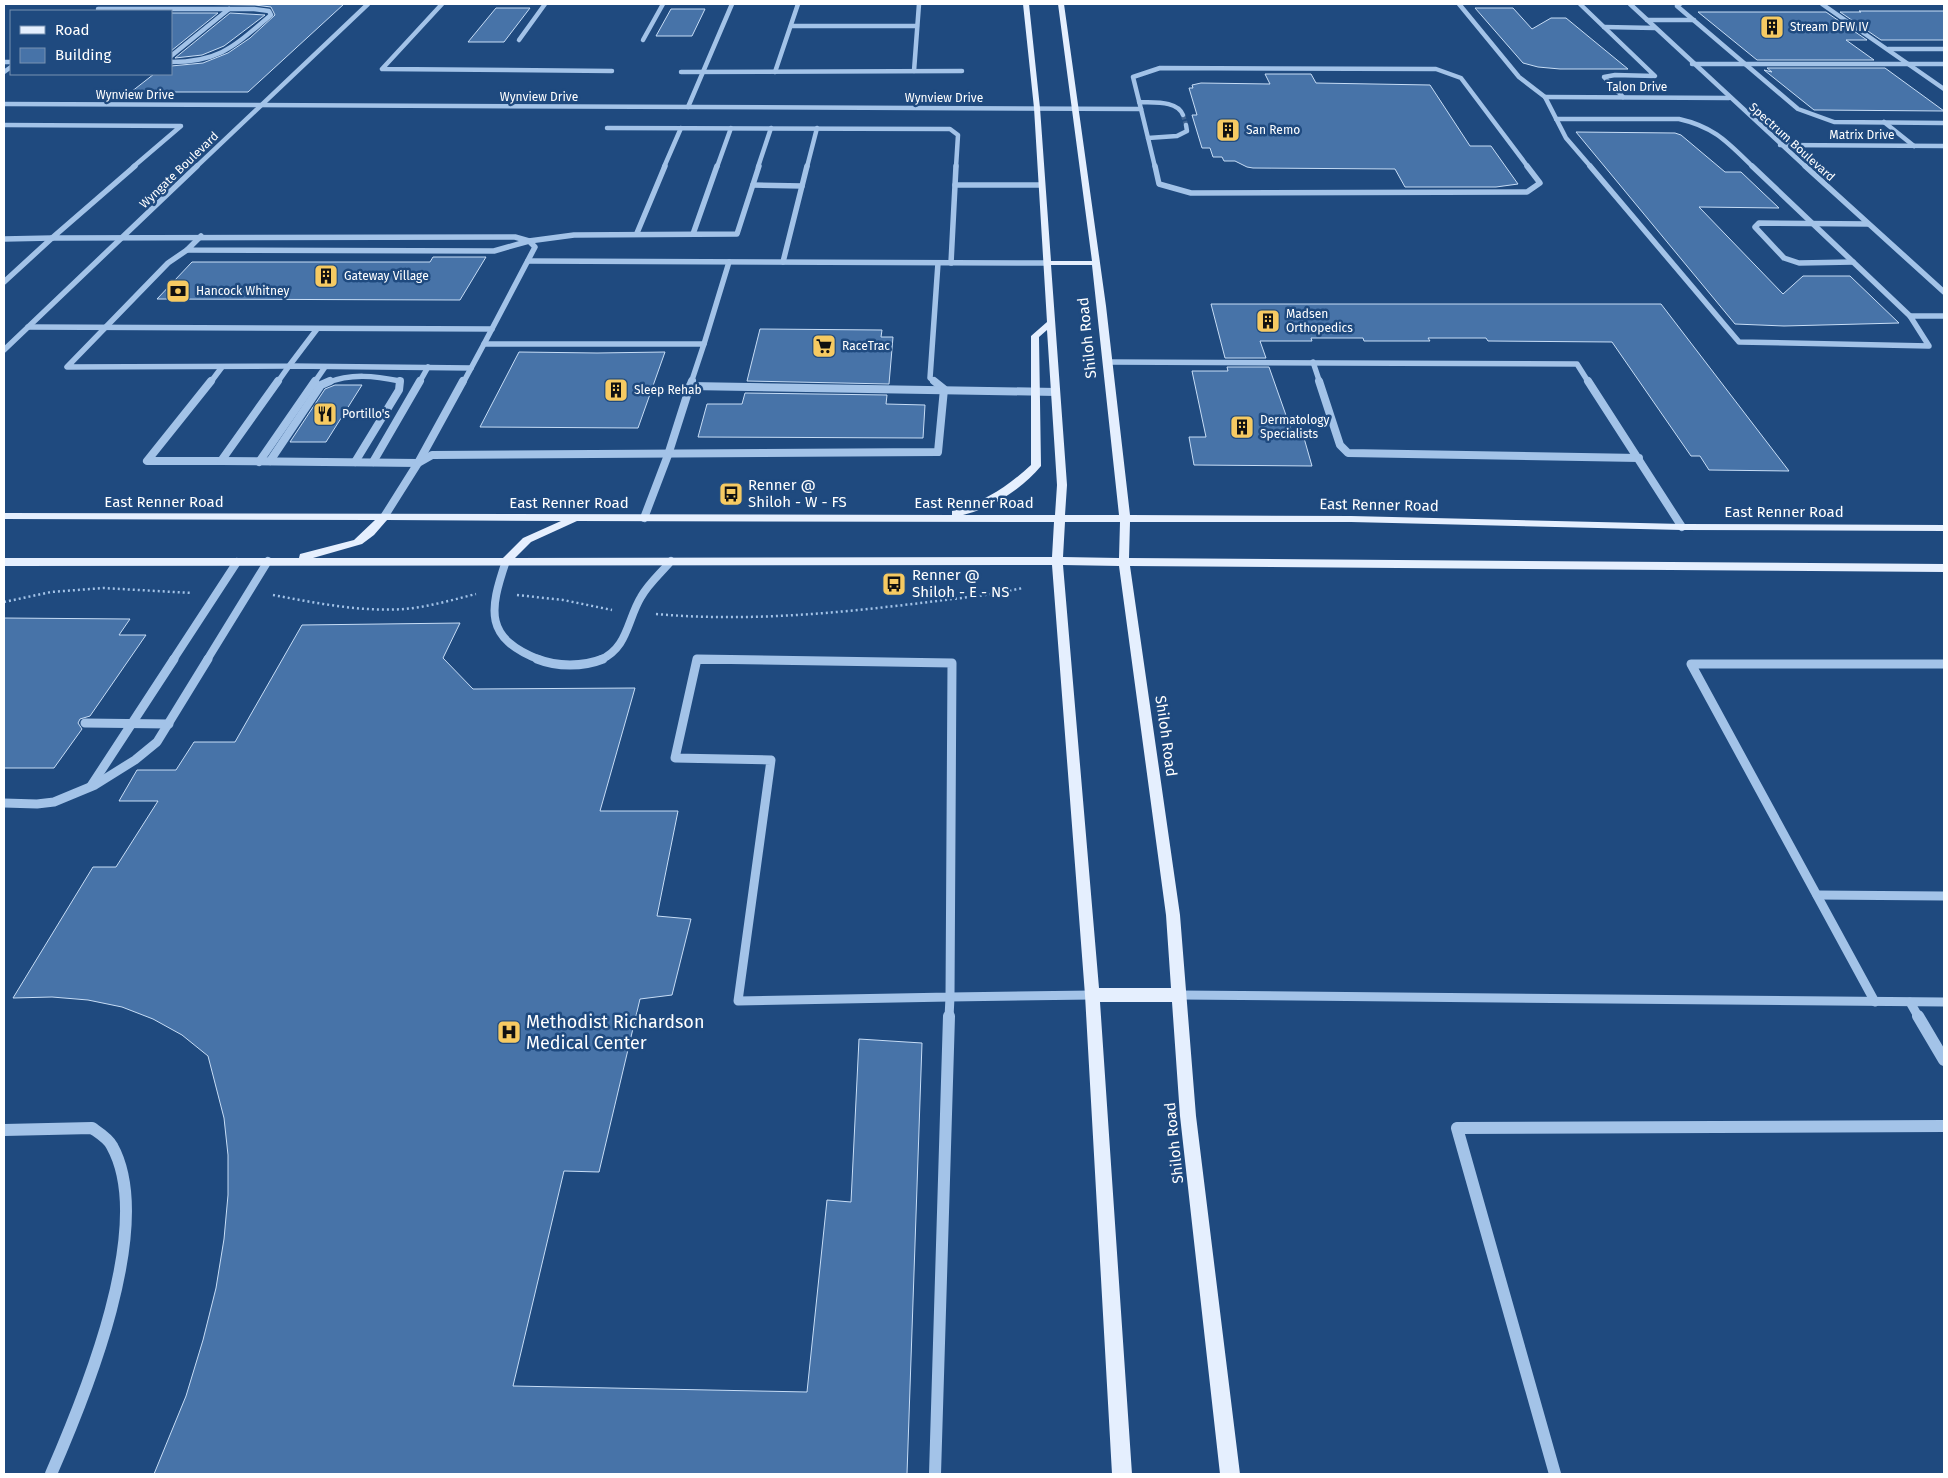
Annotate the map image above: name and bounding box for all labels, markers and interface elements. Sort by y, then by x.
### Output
legend [10,10,172,75]
building icon: Stream DFW IV [1759,14,1785,40]
place label: Stream DFW IV [1790,20,1869,34]
text: Road [55,21,90,39]
text: Building [55,46,111,64]
street label: Talon Drive [1607,80,1667,94]
street label: Wynview Drive [96,88,174,102]
street label: Wynview Drive [500,90,578,104]
street label: Wynview Drive [905,91,983,105]
street label: Spectrum Boulevard [1746,100,1838,184]
building icon: San Remo [1215,117,1241,143]
place label: San Remo [1246,123,1300,137]
street label: Matrix Drive [1829,128,1895,142]
street label: Wyngate Boulevard [137,129,221,211]
building icon: Gateway Village [313,263,339,289]
place label: Gateway Village [344,269,429,283]
bank icon: Hancock Whitney [165,278,191,304]
place label: Hancock Whitney [196,284,289,298]
street label: Shiloh Road [1074,296,1100,380]
place label: Madsen Orthopedics [1286,307,1353,335]
building icon: Madsen Orthopedics [1255,308,1281,334]
supermarket icon: RaceTrac [811,333,837,359]
place label: RaceTrac [842,339,890,353]
building icon: Sleep Rehab [603,377,629,403]
place label: Sleep Rehab [634,383,702,397]
restaurant icon: Portillo's [312,401,338,427]
place label: Portillo's [342,407,390,421]
place label: Dermatology Specialists [1260,413,1330,441]
building icon: Dermatology Specialists [1229,414,1255,440]
place label: Renner @ Shiloh - W - FS [748,476,847,511]
bus stop icon: Renner @ Shiloh - W - FS [718,481,744,507]
street label: East Renner Road [104,493,224,511]
street label: East Renner Road [509,494,629,512]
street label: East Renner Road [914,494,1034,512]
street label: East Renner Road [1319,495,1439,515]
street label: East Renner Road [1724,503,1844,521]
place label: Renner @ Shiloh - E - NS [912,566,1010,601]
bus stop icon: Renner @ Shiloh - E - NS [881,571,907,597]
street label: Shiloh Road [1151,694,1181,778]
place label: Methodist Richardson Medical Center [526,1011,704,1054]
hospital icon: Methodist Richardson Medical Center [496,1019,522,1045]
street label: Shiloh Road [1161,1101,1187,1185]

